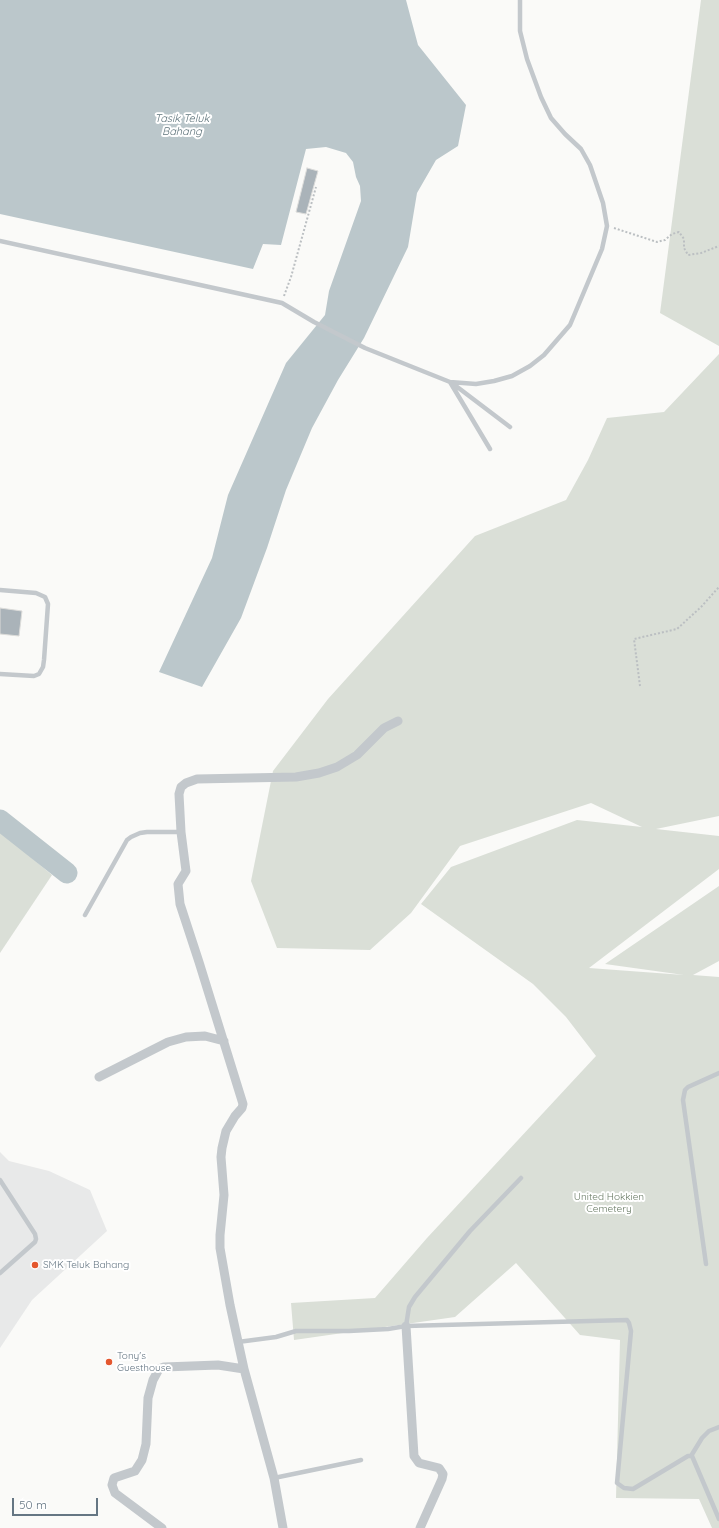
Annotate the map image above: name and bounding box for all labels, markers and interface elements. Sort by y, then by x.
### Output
water label: Tasik Teluk Bahang [155,112,209,138]
park label: United Hokkien Cemetery [574,1191,644,1214]
place label: SMK Teluk Bahang [43,1259,129,1271]
marker: SMK Teluk Bahang [30,1260,40,1270]
place label: Tony's Guesthouse [117,1350,171,1374]
marker: Tony's Guesthouse [104,1357,114,1367]
scale bar [14,1490,100,1516]
text: 50 m [19,1497,47,1512]

